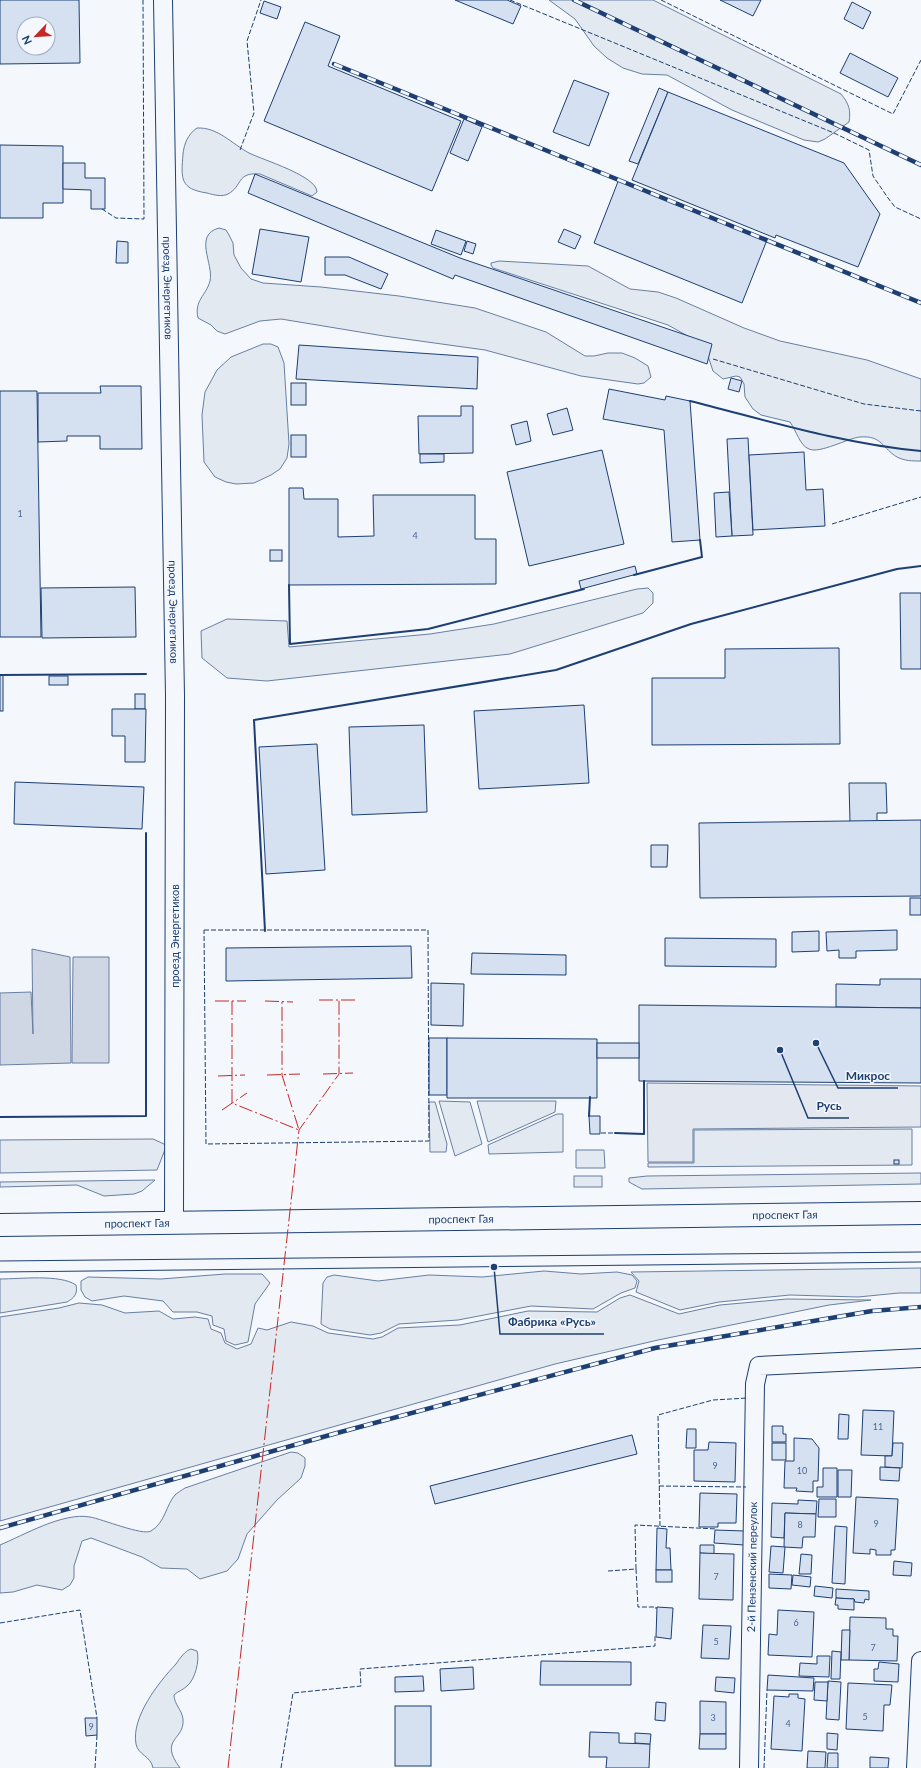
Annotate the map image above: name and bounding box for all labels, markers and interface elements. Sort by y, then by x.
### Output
north arrow [16,16,56,56]
text: N [19,34,34,47]
street label: проезд Энергетиков [161,236,176,340]
house number: 1 [17,508,23,519]
house number: 4 [412,530,418,541]
street label: проезд Энергетиков [167,560,181,664]
street label: проезд Энергетиков [168,884,181,988]
callout: Микрос [838,1064,898,1088]
text: Микрос [846,1068,890,1083]
callout: Русь [808,1094,849,1118]
text: Русь [816,1098,842,1113]
street label: проспект Гая [752,1207,818,1221]
street label: проспект Гая [428,1212,494,1225]
street label: проспект Гая [104,1216,170,1230]
callout: Фабрика «Русь» [500,1310,604,1334]
text: Фабрика «Русь» [508,1314,596,1329]
house number: 11 [873,1421,883,1432]
house number: 9 [712,1460,718,1471]
house number: 10 [797,1465,807,1476]
street label: 2-й Пензенский переулок [744,1501,759,1632]
house number: 9 [873,1518,879,1529]
house number: 8 [797,1519,803,1530]
house number: 7 [713,1571,719,1582]
house number: 6 [793,1617,799,1628]
house number: 5 [713,1636,719,1647]
house number: 7 [870,1642,876,1653]
house number: 5 [862,1711,868,1722]
house number: 3 [710,1712,716,1723]
house number: 4 [785,1718,791,1729]
house number: 9 [88,1721,94,1732]

